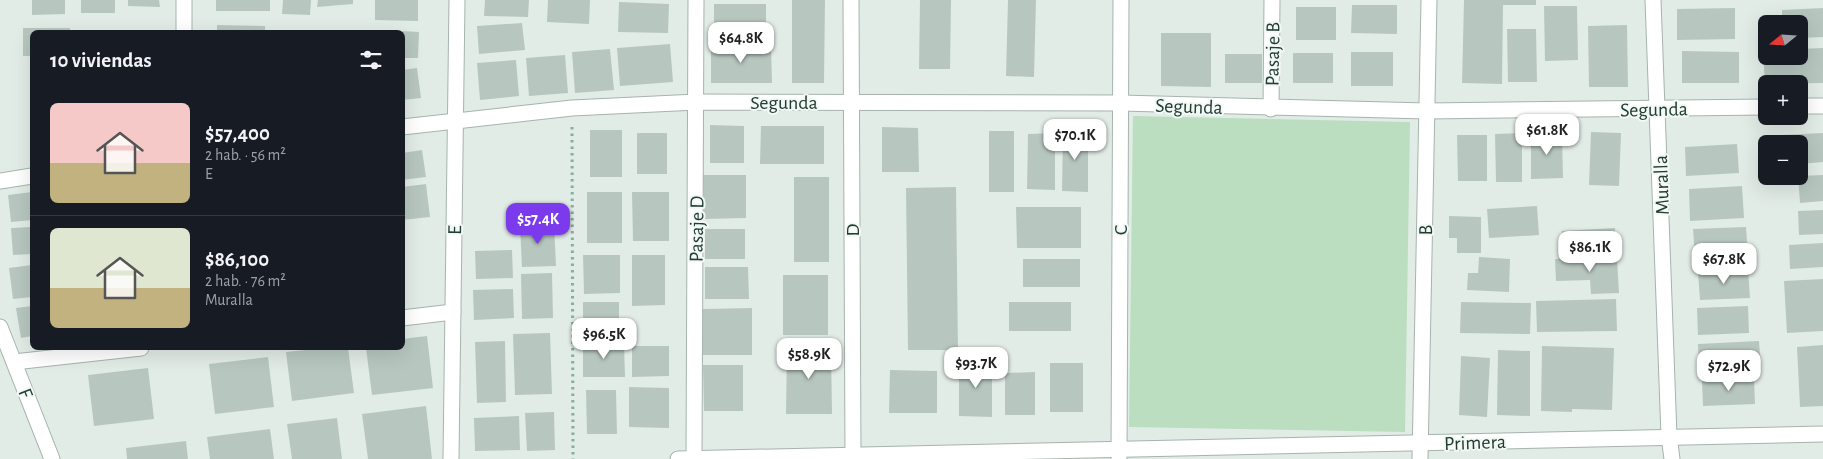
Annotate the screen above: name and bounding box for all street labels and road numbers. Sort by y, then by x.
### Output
street label: Pasaje B [1262,22,1284,86]
street label: Segunda [750,93,818,113]
street label: Segunda [1155,96,1223,118]
street label: Segunda [1620,99,1688,121]
street label: Muralla [1651,155,1673,215]
street label: Pasaje D [686,196,708,262]
street label: D [843,223,863,236]
street label: B [1416,224,1436,236]
street label: E [445,225,465,235]
street label: C [1111,225,1131,235]
street label: F [14,386,36,401]
street label: Primera [1444,432,1506,454]

